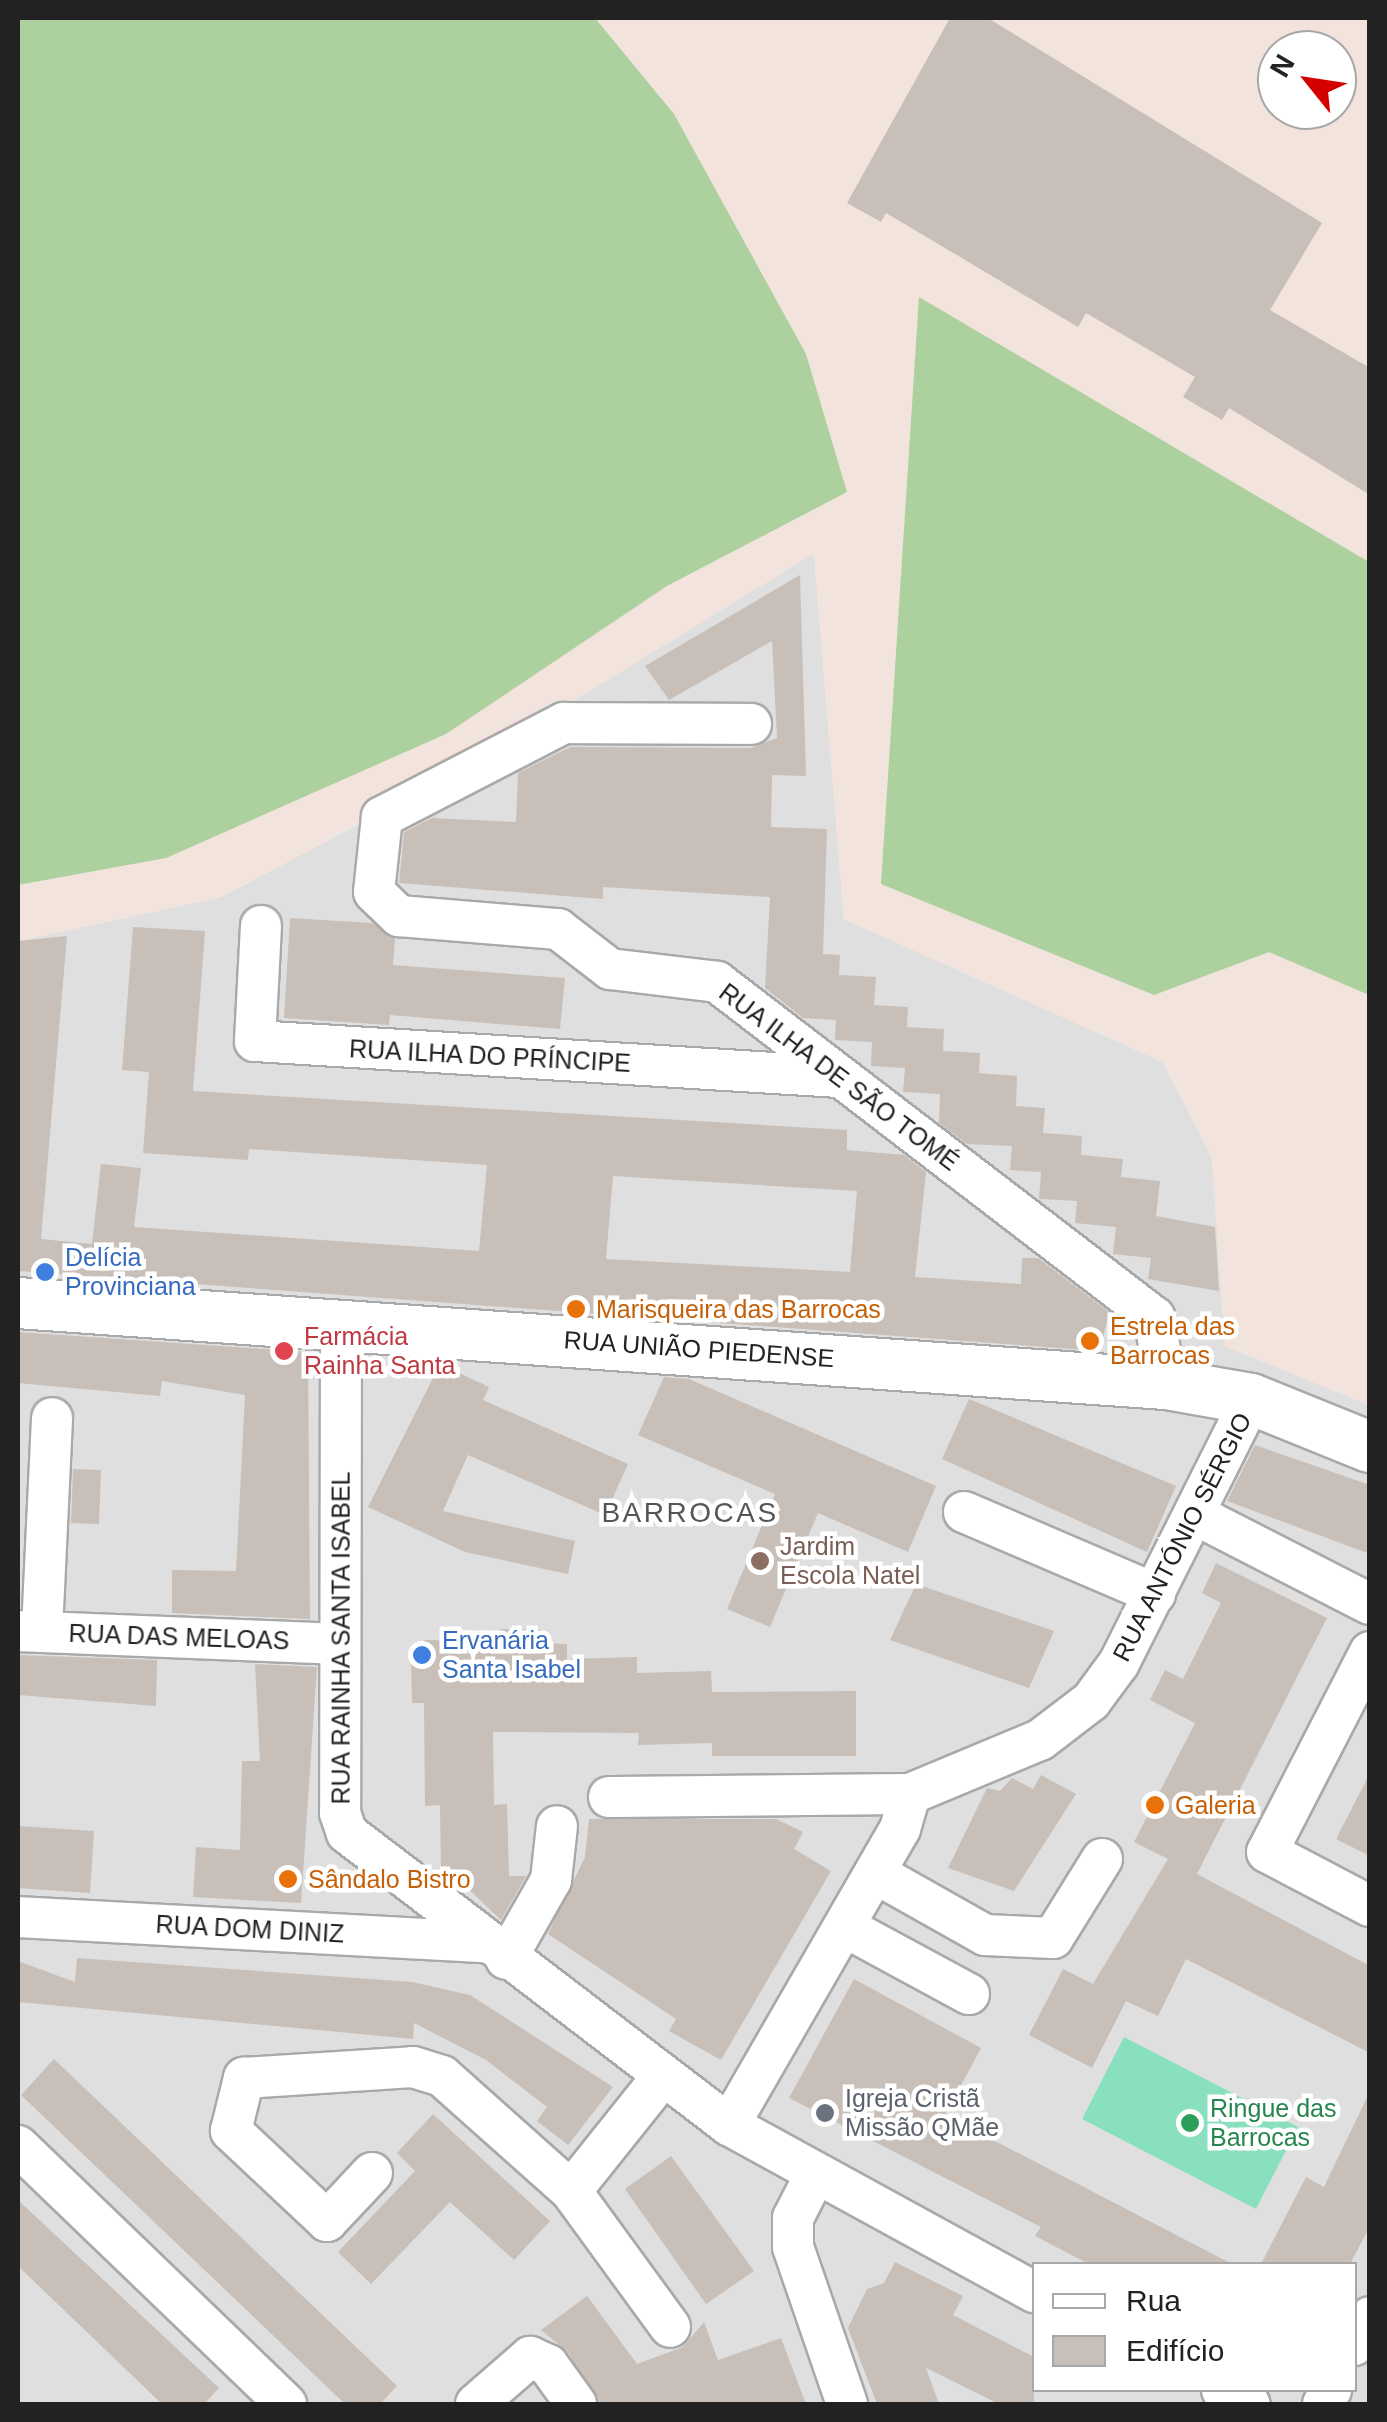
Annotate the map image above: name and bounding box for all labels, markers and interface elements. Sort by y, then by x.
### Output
north arrow [1257,30,1357,130]
text: N [1264,49,1301,82]
street label: RUA ILHA DE SÃO TOMÉ [712,976,966,1178]
street label: RUA ILHA DO PRÍNCIPE [347,1034,633,1078]
place label: Delícia Provinciana [65,1243,196,1302]
marker: Delícia Provinciana [34,1261,56,1283]
place label: Marisqueira das Barrocas [596,1294,881,1324]
marker: Marisqueira das Barrocas [565,1298,587,1320]
place label: Estrela das Barrocas [1110,1312,1235,1371]
place label: Farmácia Rainha Santa [304,1322,456,1381]
street label: RUA UNIÃO PIEDENSE [562,1325,836,1373]
marker: Estrela das Barrocas [1079,1330,1101,1352]
marker: Farmácia Rainha Santa [273,1340,295,1362]
street label: RUA ANTÓNIO SÉRGIO [1106,1406,1258,1668]
street label: RUA RAINHA SANTA ISABEL [326,1469,356,1807]
district label: BARROCAS [601,1496,779,1530]
place label: Jardim Escola Natel [780,1532,920,1591]
marker: Jardim Escola Natel [749,1550,771,1572]
street label: RUA DAS MELOAS [67,1618,291,1656]
place label: Ervanária Santa Isabel [442,1626,581,1685]
marker: Ervanária Santa Isabel [411,1644,433,1666]
place label: Galeria [1175,1790,1256,1820]
marker: Galeria [1144,1794,1166,1816]
place label: Sândalo Bistro [308,1864,471,1894]
marker: Sândalo Bistro [277,1868,299,1890]
street label: RUA DOM DINIZ [154,1909,346,1949]
place label: Igreja Cristã Missão QMãe [845,2084,999,2143]
place label: Ringue das Barrocas [1210,2094,1336,2153]
marker: Igreja Cristã Missão QMãe [814,2102,836,2124]
marker: Ringue das Barrocas [1179,2112,1201,2134]
legend [1032,2262,1357,2392]
text: Rua [1126,2284,1181,2317]
text: Edifício [1126,2334,1224,2367]

